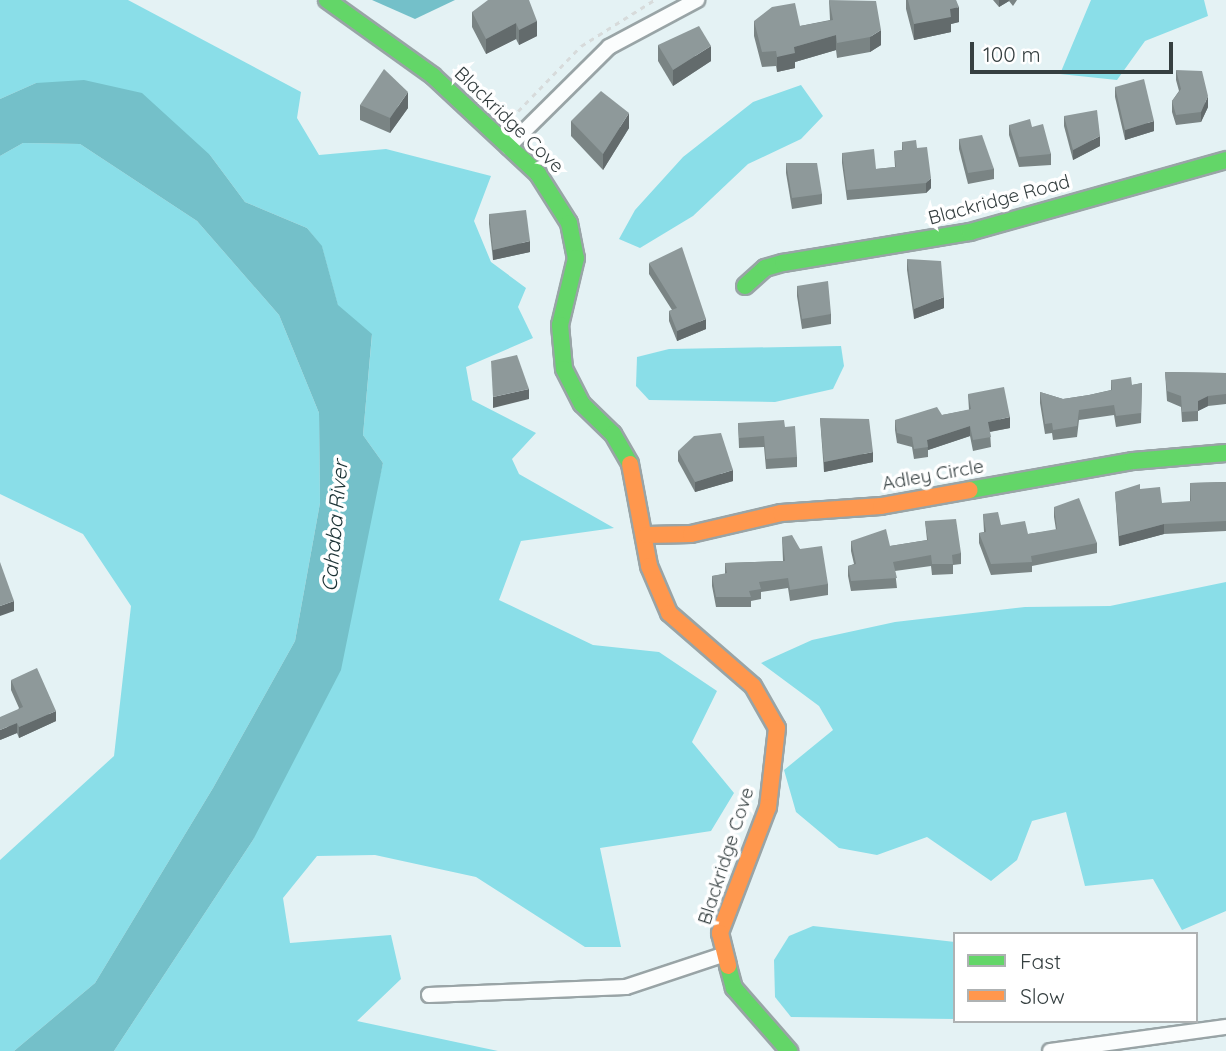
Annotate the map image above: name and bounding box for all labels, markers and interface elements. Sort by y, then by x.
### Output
scale bar [974,28,1177,72]
text: 100 m [983,41,1041,67]
street label: Blackridge Cove [450,62,568,178]
street label: Blackridge Road [926,170,1072,230]
street label: Adley Circle [880,455,986,495]
water label: Cahaba River [316,459,352,593]
street label: Blackridge Cove [693,784,759,928]
legend [953,932,1198,1023]
text: Fast [1020,948,1061,974]
text: Slow [1020,983,1065,1009]

